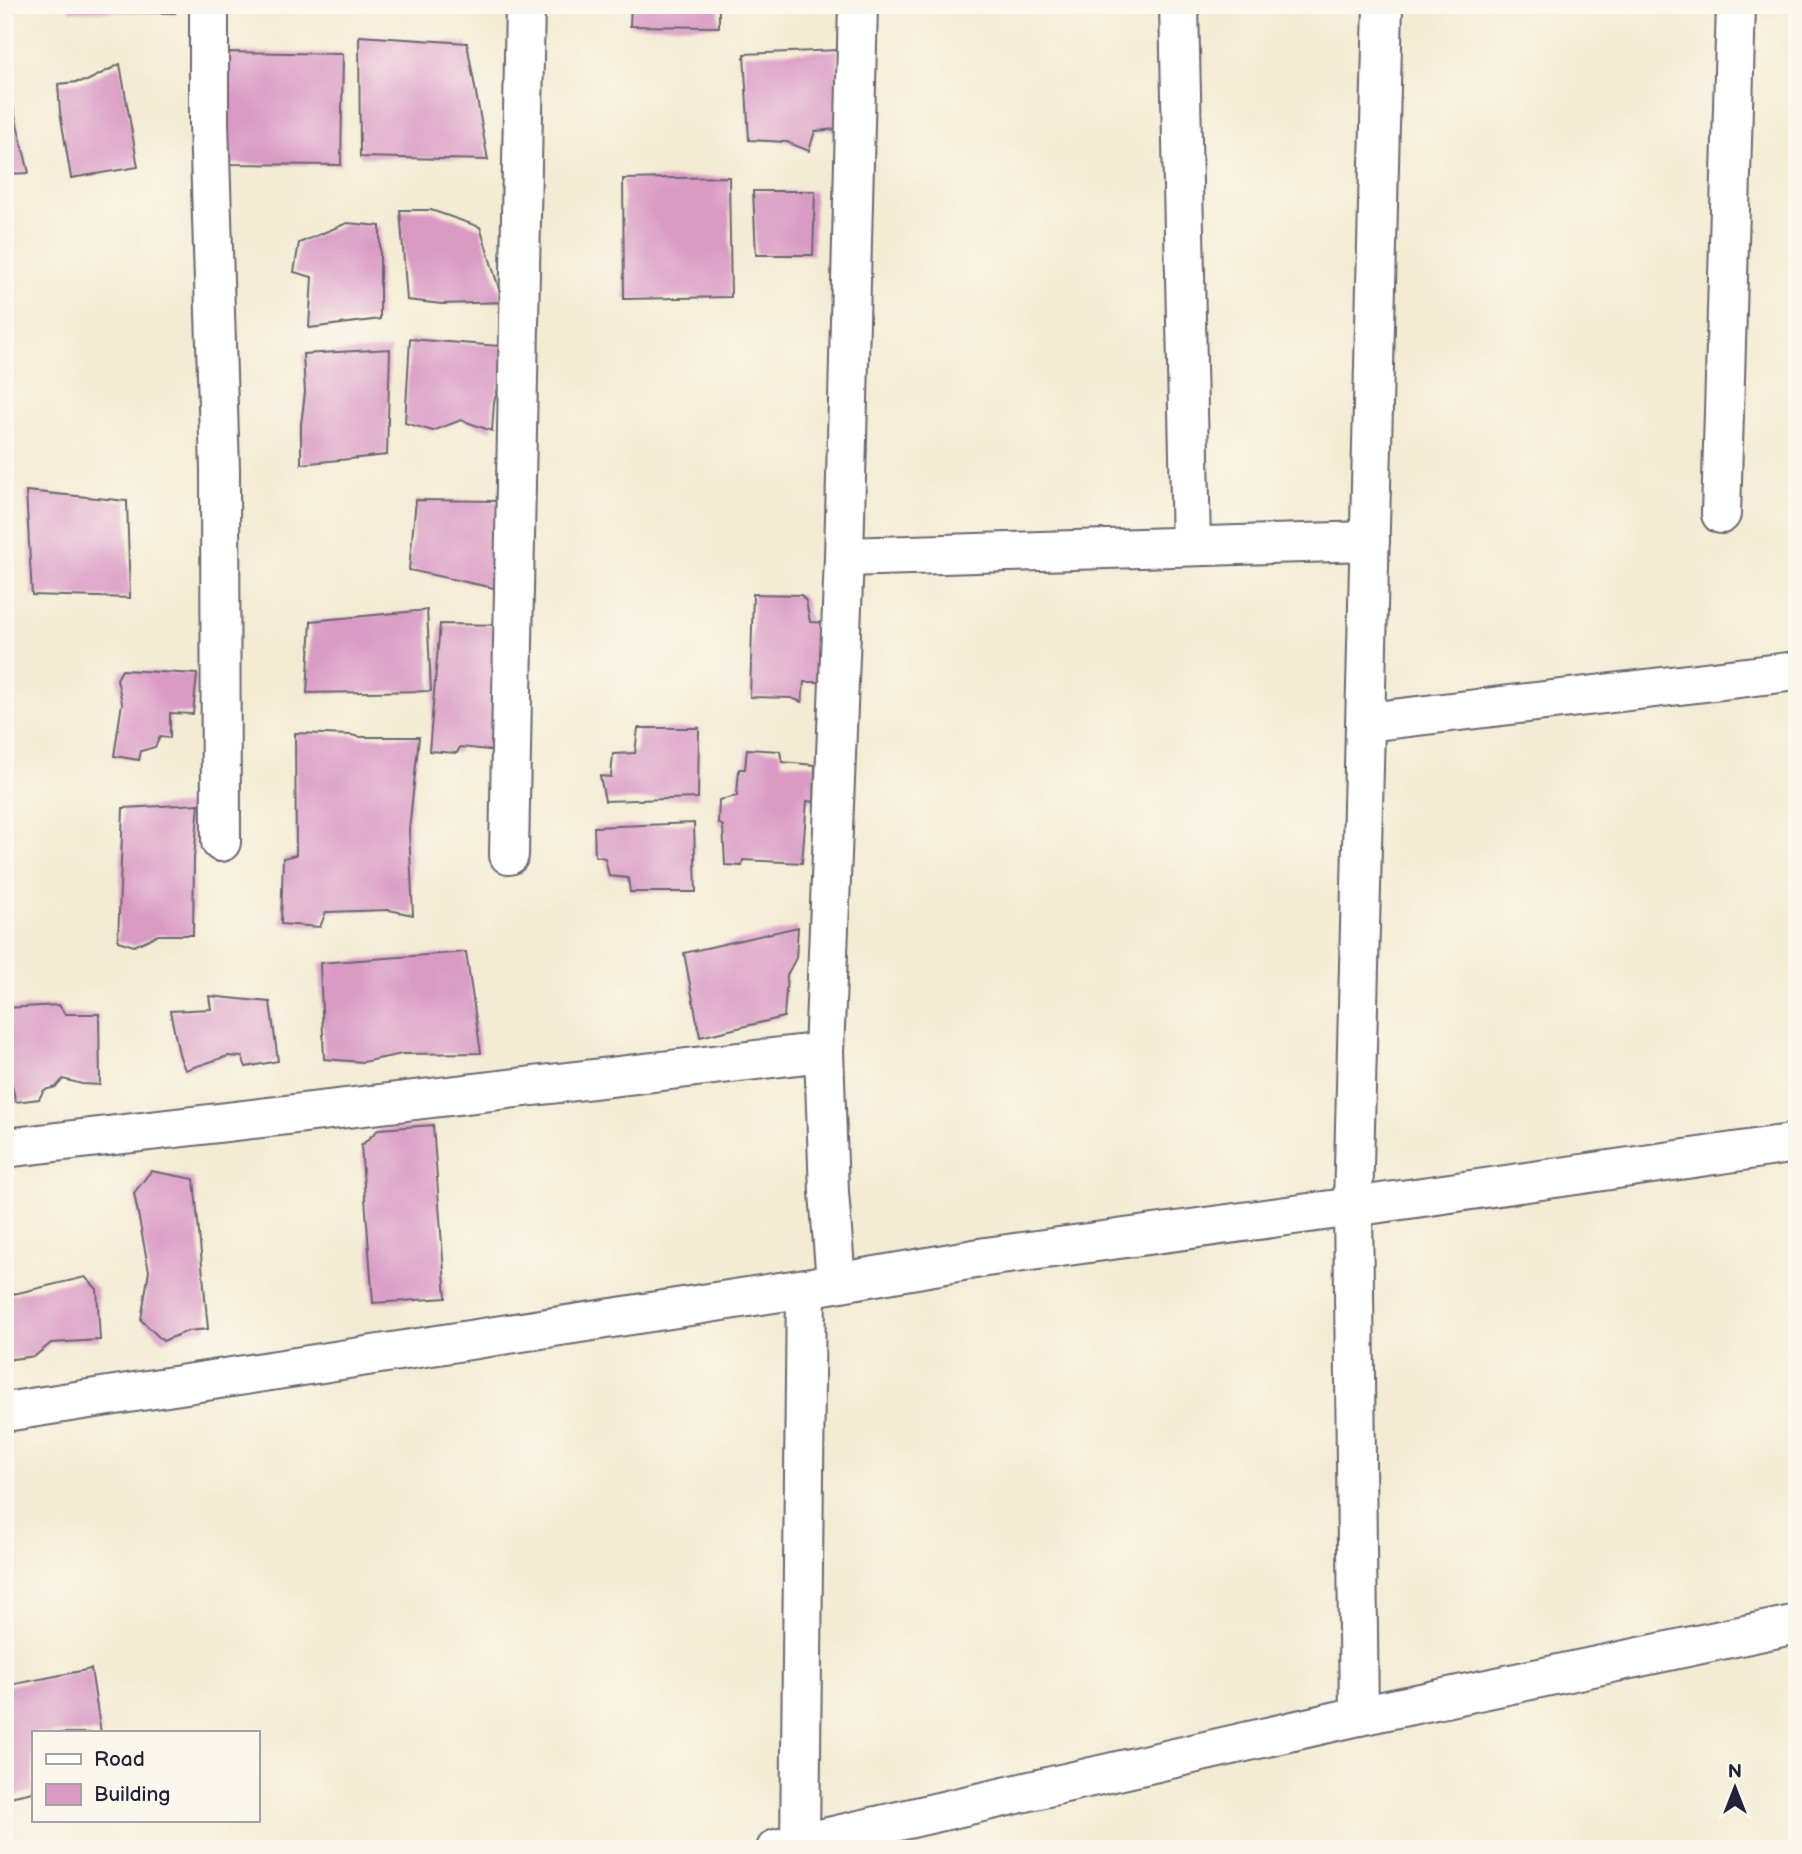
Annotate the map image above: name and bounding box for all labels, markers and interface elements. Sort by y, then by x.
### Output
legend [32,1731,259,1822]
text: Road [94,1747,145,1772]
north arrow [1700,1752,1770,1822]
text: N [1728,1761,1742,1784]
text: Building [94,1782,170,1807]

